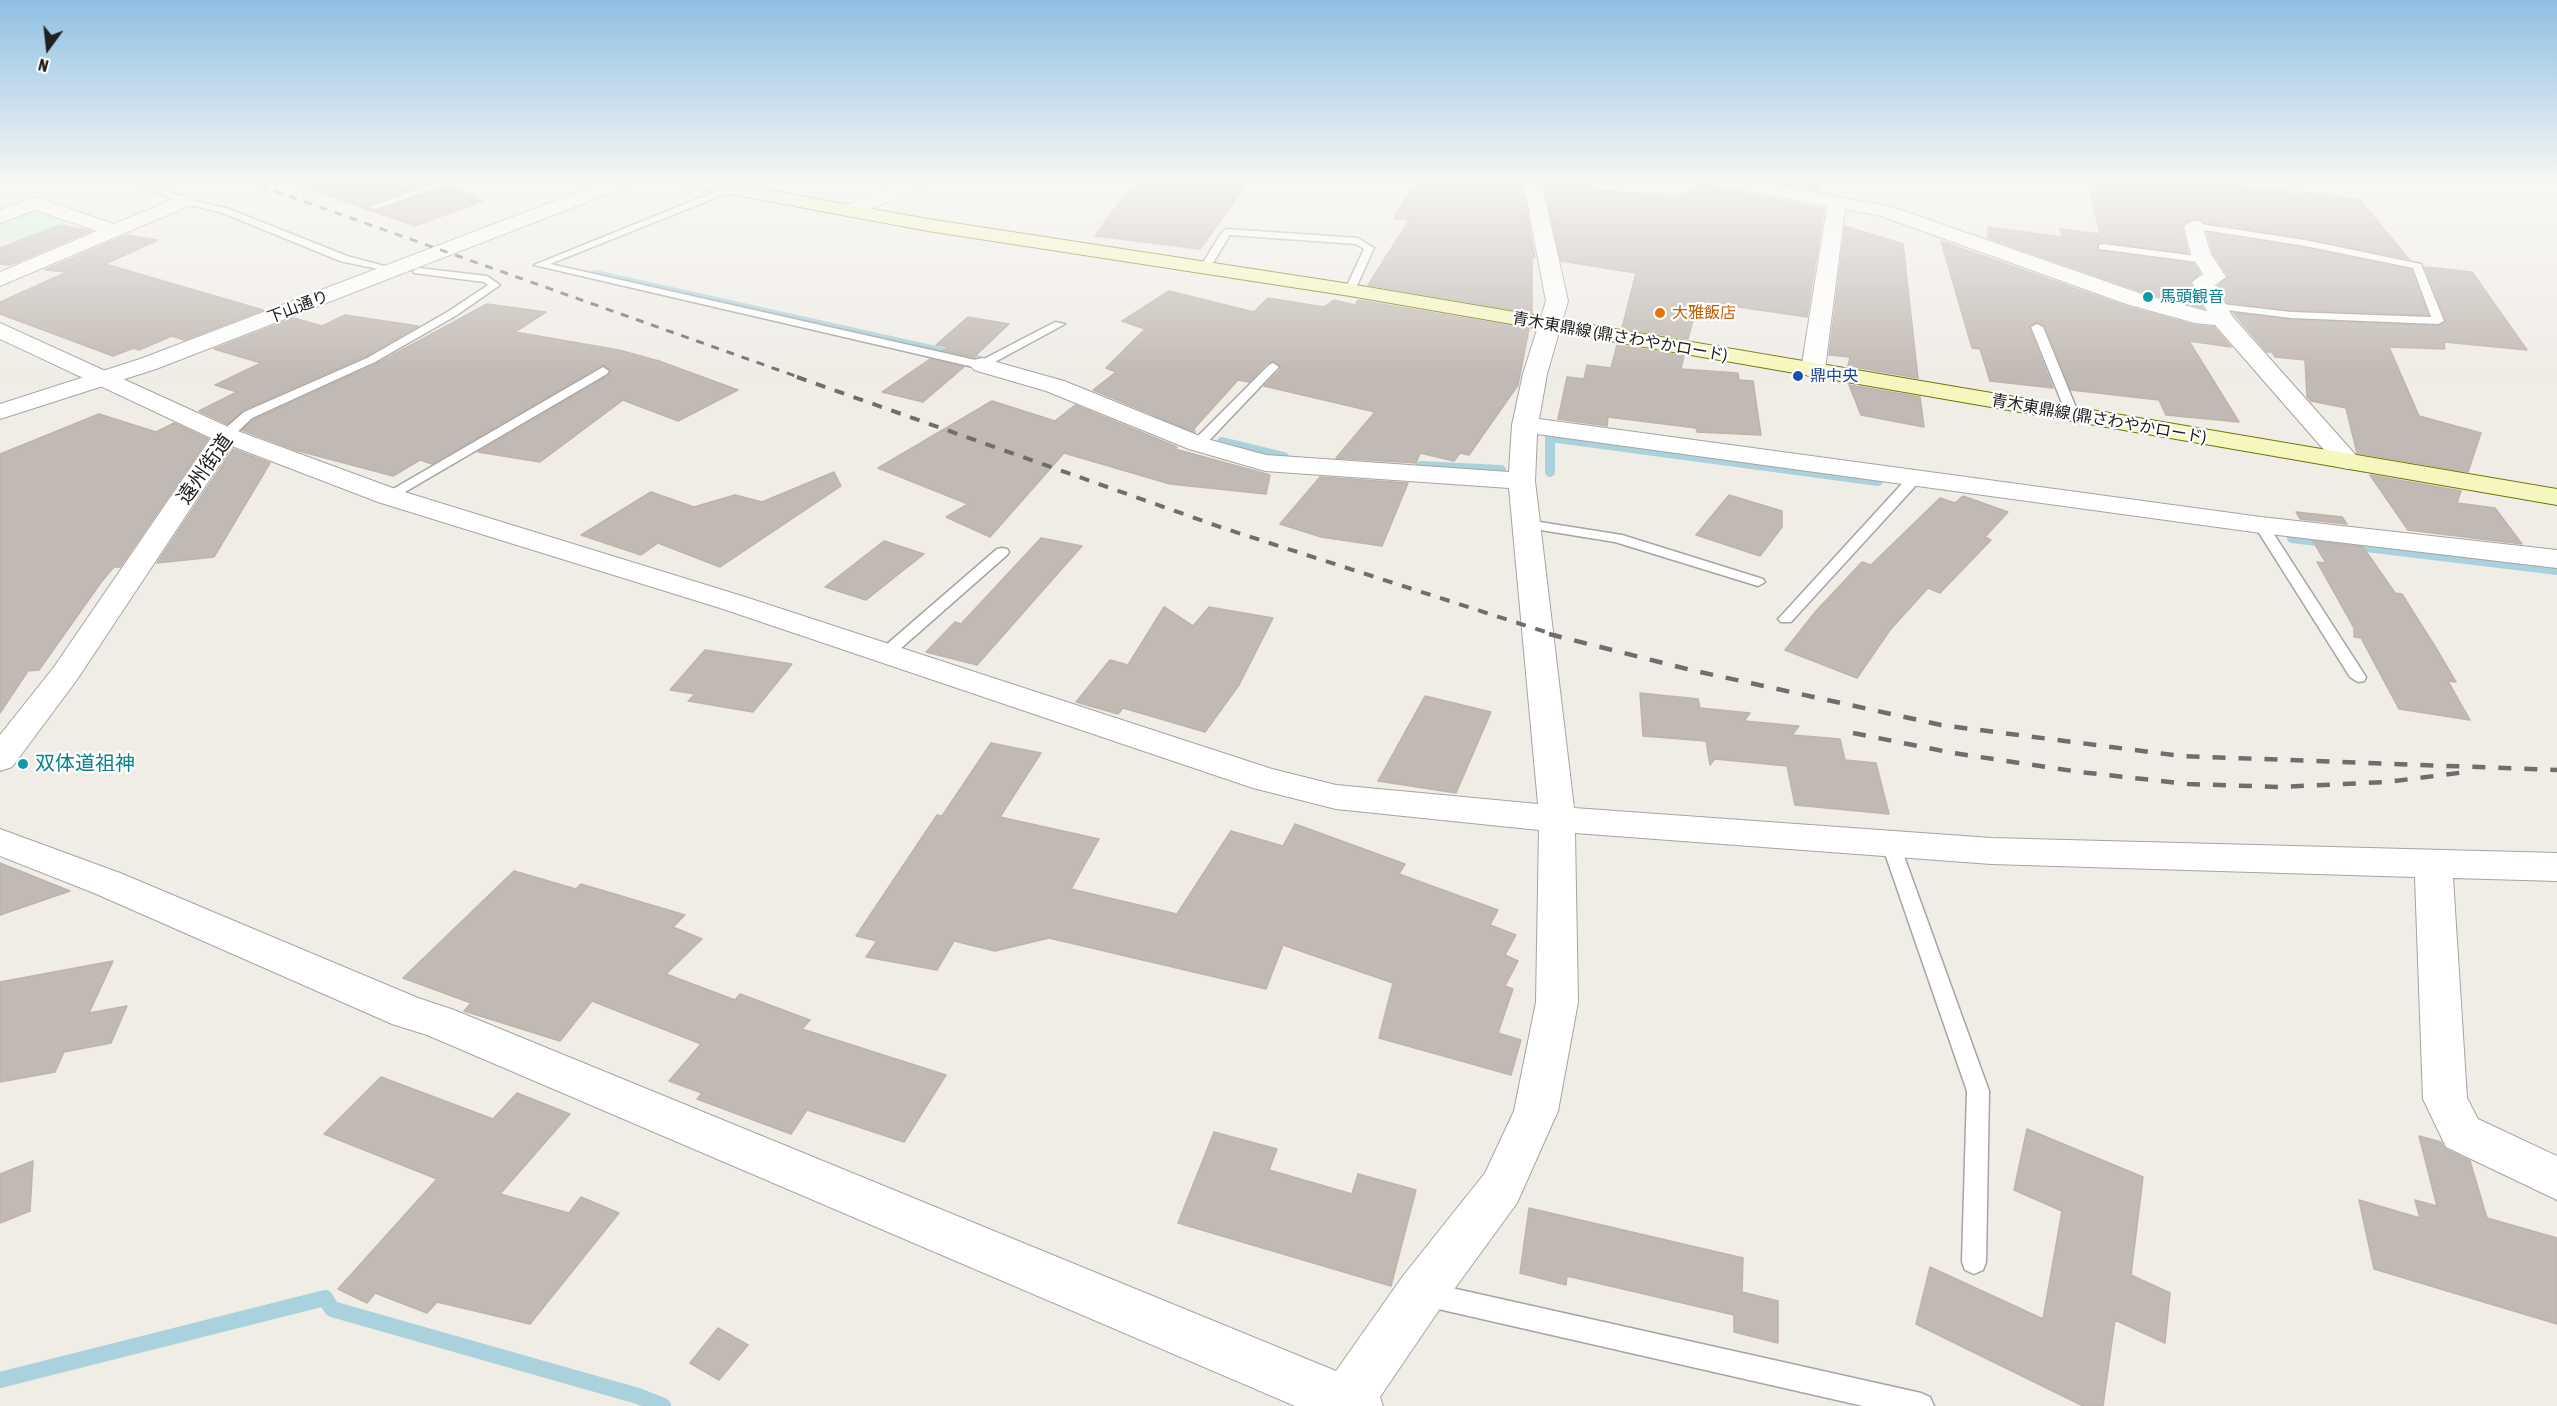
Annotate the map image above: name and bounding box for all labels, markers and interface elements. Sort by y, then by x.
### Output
north arrow [18,18,78,78]
text: N [36,55,50,75]
street label: 下山通り [265,287,331,327]
place label: 馬頭観音 [2160,287,2224,307]
marker: 馬頭観音 [2141,290,2155,304]
place label: 大雅飯店 [1672,303,1736,323]
marker: 大雅飯店 [1653,306,1667,320]
street label: 青木東鼎線 (鼎さわやかロード) [1511,309,1729,365]
place label: 鼎中央 [1810,366,1858,386]
marker: 鼎中央 [1791,369,1805,383]
street label: 青木東鼎線 (鼎さわやかロード) [1990,391,2208,447]
street label: 遠州街道 [172,429,238,509]
place label: 双体道祖神 [35,752,135,776]
marker: 双体道祖神 [16,757,30,771]

